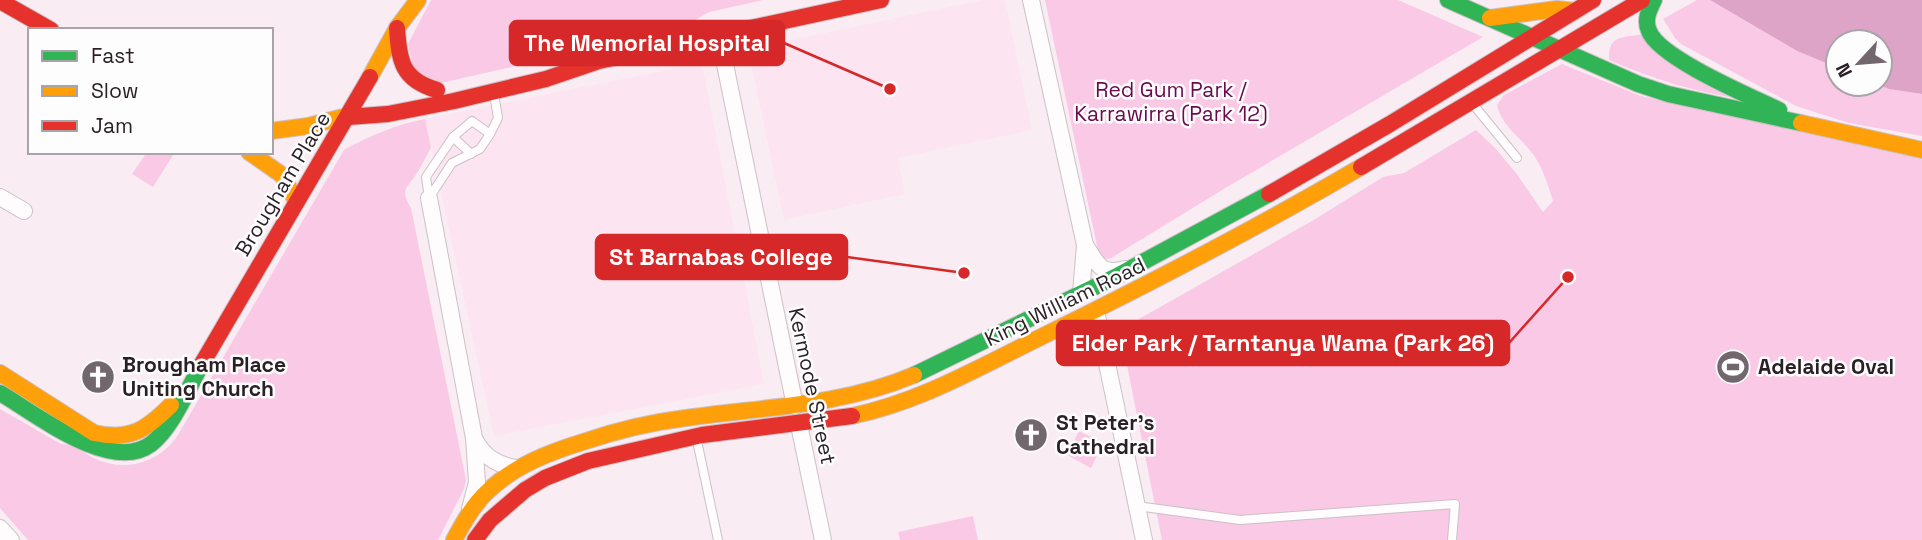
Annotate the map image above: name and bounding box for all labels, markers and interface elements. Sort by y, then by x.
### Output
callout: The Memorial Hospital [510,21,784,65]
legend [28,28,273,154]
text: The Memorial Hospital [524,28,770,58]
north arrow [1824,28,1894,98]
text: Fast [91,42,135,69]
text: N [1830,59,1858,81]
park label: Red Gum Park / Karrawirra (Park 12) [1074,76,1268,127]
text: Slow [91,77,139,104]
street label: Brougham Place [229,107,336,261]
text: Jam [91,112,133,139]
callout: St Barnabas College [596,235,847,279]
text: St Barnabas College [609,242,833,272]
street label: King William Road [980,251,1150,352]
street label: Kermode Street [783,305,842,467]
callout: Elder Park / Tarntanya Wama (Park 26) [1057,321,1509,365]
text: Elder Park / Tarntanya Wama (Park 26) [1072,328,1494,358]
sports icon: Adelaide Oval [1714,348,1752,386]
place label: Brougham Place Uniting Church [122,351,286,402]
place label: Adelaide Oval [1758,353,1894,380]
church icon: Brougham Place Uniting Church [79,358,117,396]
place label: St Peter’s Cathedral [1056,409,1155,460]
church icon: St Peter’s Cathedral [1012,416,1050,454]

